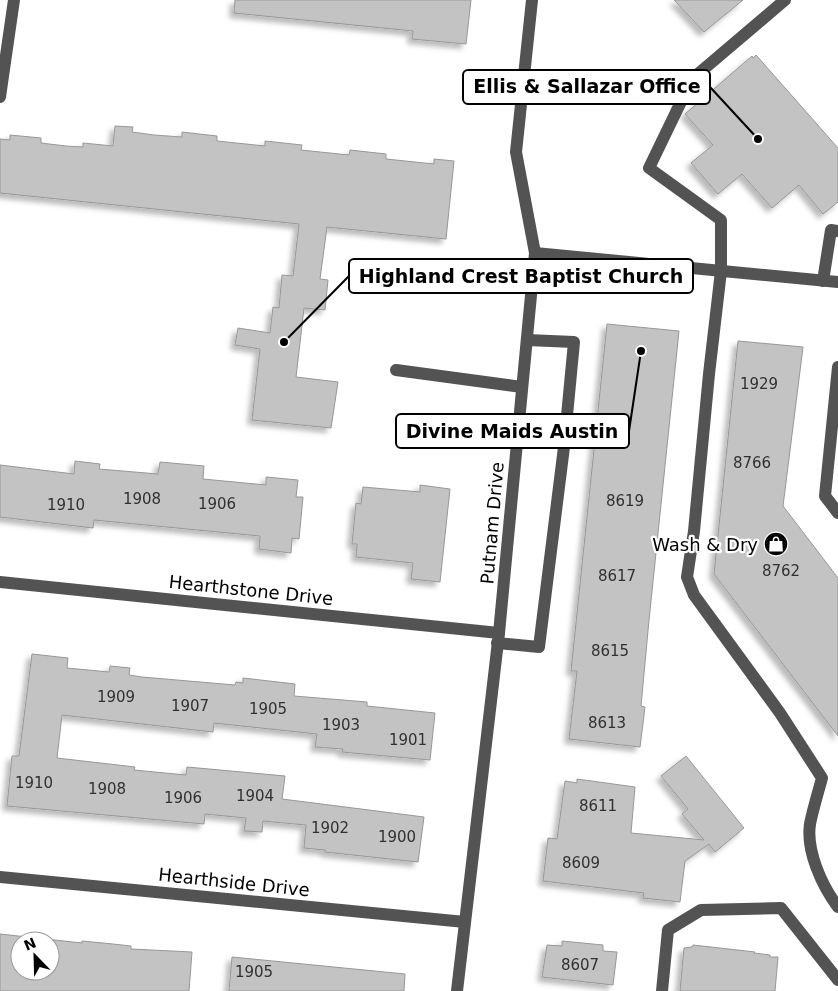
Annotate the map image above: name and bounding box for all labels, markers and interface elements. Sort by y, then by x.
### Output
callout: Ellis & Sallazar Office [463,70,710,104]
text: Ellis & Sallazar Office [473,75,701,97]
callout: Highland Crest Baptist Church [349,259,693,293]
text: Highland Crest Baptist Church [359,265,683,287]
house number: 1929 [740,375,778,393]
callout: Divine Maids Austin [396,414,629,448]
text: Divine Maids Austin [406,420,618,442]
house number: 8766 [733,454,771,472]
street label: Putnam Drive [476,461,508,585]
house number: 1908 [123,490,161,508]
house number: 8619 [606,492,644,510]
house number: 1906 [198,495,236,513]
house number: 1910 [47,496,85,514]
shop icon: Wash & Dry [763,531,789,557]
place label: Wash & Dry [652,534,758,555]
house number: 8762 [762,562,800,580]
house number: 8617 [598,567,636,585]
street label: Hearthstone Drive [168,571,334,609]
house number: 8615 [591,642,629,660]
house number: 1909 [97,688,135,706]
house number: 1907 [171,697,209,715]
house number: 1905 [249,700,287,718]
house number: 8613 [588,714,626,732]
house number: 1903 [322,716,360,734]
house number: 1901 [389,731,427,749]
house number: 1910 [15,774,53,792]
house number: 1908 [88,780,126,798]
house number: 1904 [236,787,274,805]
house number: 1906 [164,789,202,807]
house number: 8611 [579,797,617,815]
house number: 1902 [311,819,349,837]
house number: 1900 [378,828,416,846]
house number: 8609 [562,854,600,872]
street label: Hearthside Drive [157,864,311,900]
north arrow [10,931,60,981]
text: N [21,934,38,954]
house number: 8607 [561,956,599,974]
house number: 1905 [235,963,273,981]

